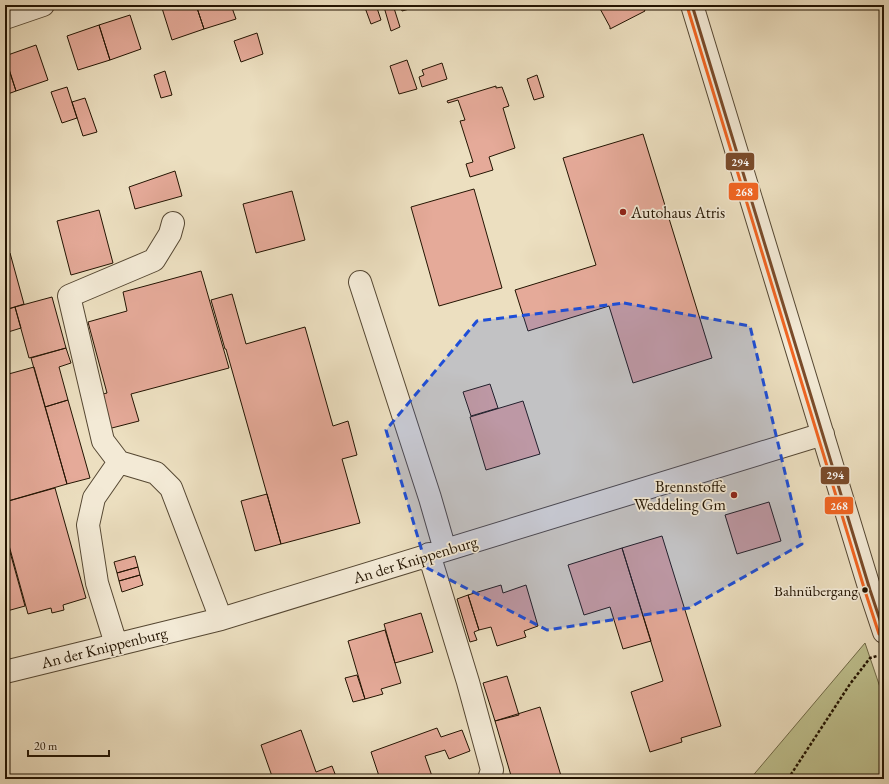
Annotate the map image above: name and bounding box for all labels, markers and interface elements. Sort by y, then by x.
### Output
line badge: 294 [725,152,755,171]
text: 294 [731,155,749,169]
line badge: 268 [728,182,759,201]
text: 268 [735,185,753,199]
place label: Autohaus Atris [630,202,725,223]
marker: Autohaus Atris [618,207,628,217]
line badge: 294 [820,466,850,485]
text: 294 [826,468,844,482]
place label: Brennstoffe Weddeling Gm [634,476,727,515]
marker: Brennstoffe Weddeling Gm [729,490,739,500]
line badge: 268 [824,496,854,515]
text: 268 [830,499,848,513]
street label: An der Knippenburg [349,530,481,589]
place label: Bahnübergang [774,581,858,600]
marker: Bahnübergang [860,585,870,595]
street label: An der Knippenburg [38,621,170,674]
scale bar [28,732,109,758]
text: 20 m [34,738,58,754]

